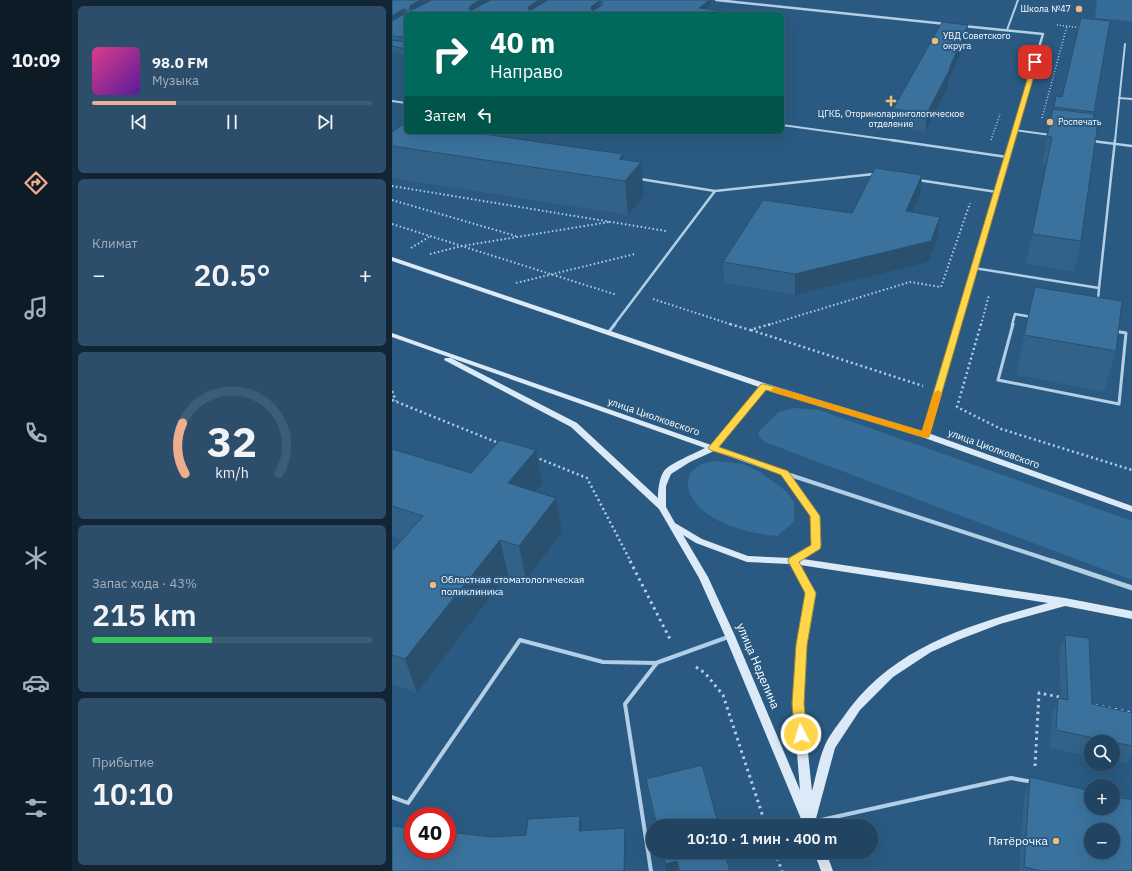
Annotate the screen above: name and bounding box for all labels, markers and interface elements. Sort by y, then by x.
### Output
place label: Школа №47 [1021,3,1071,14]
marker: Школа №47 [1074,4,1084,14]
text: 40 m [490,24,555,61]
icon: right [424,28,476,80]
place label: УВД Советского округа [943,30,1011,51]
marker: УВД Советского округа [930,36,940,46]
pin [1018,45,1052,79]
text: 10:09 [11,49,61,72]
icon: arrive [1024,51,1046,73]
text: 98.0 FM [152,53,208,72]
text: Направо [490,60,563,83]
text: Музыка [152,72,199,89]
marker: ЦГКБ, Оториноларингологическое отделение [885,95,897,107]
icon: left [474,104,496,126]
text: Затем [424,106,466,125]
place label: ЦГКБ, Оториноларингологическое отделение [818,108,964,129]
icon: previous [128,111,150,133]
icon: pause [221,111,243,133]
icon: next [314,111,336,133]
place label: Роспечать [1058,116,1102,127]
marker: Роспечать [1045,117,1055,127]
icon: directions [22,169,50,197]
text: Климат [92,235,138,252]
text: 20.5° [193,255,271,294]
text: − [92,260,105,289]
text: + [359,260,372,289]
icon: music [22,294,50,322]
street label: улица Циолковского [606,395,702,438]
text: 32 [207,413,257,467]
icon: phone [22,419,50,447]
street label: улица Циолковского [946,426,1042,471]
text: km/h [215,462,249,481]
icon: climate [22,544,50,572]
place label: Областная стоматологическая поликлиника [441,573,584,598]
text: Запас хода · 43% [92,575,197,592]
marker: Областная стоматологическая поликлиника [428,580,438,590]
text: 215 km [92,595,197,634]
street label: улица Неделина [734,620,784,712]
icon: car [22,669,50,697]
position arrow [780,713,822,755]
map controls [1084,735,1120,859]
button: search [1084,735,1120,771]
text: Прибытие [92,754,154,771]
text: 10:10 [92,774,174,813]
button: + [1084,779,1120,815]
icon: filters [22,794,50,822]
speed limit sign: 40 [404,807,456,859]
button: − [1084,823,1120,859]
text: 10:10 · 1 мин · 400 m [687,829,837,848]
place label: Пятёрочка [988,833,1049,848]
marker: Пятёрочка [1051,836,1061,846]

